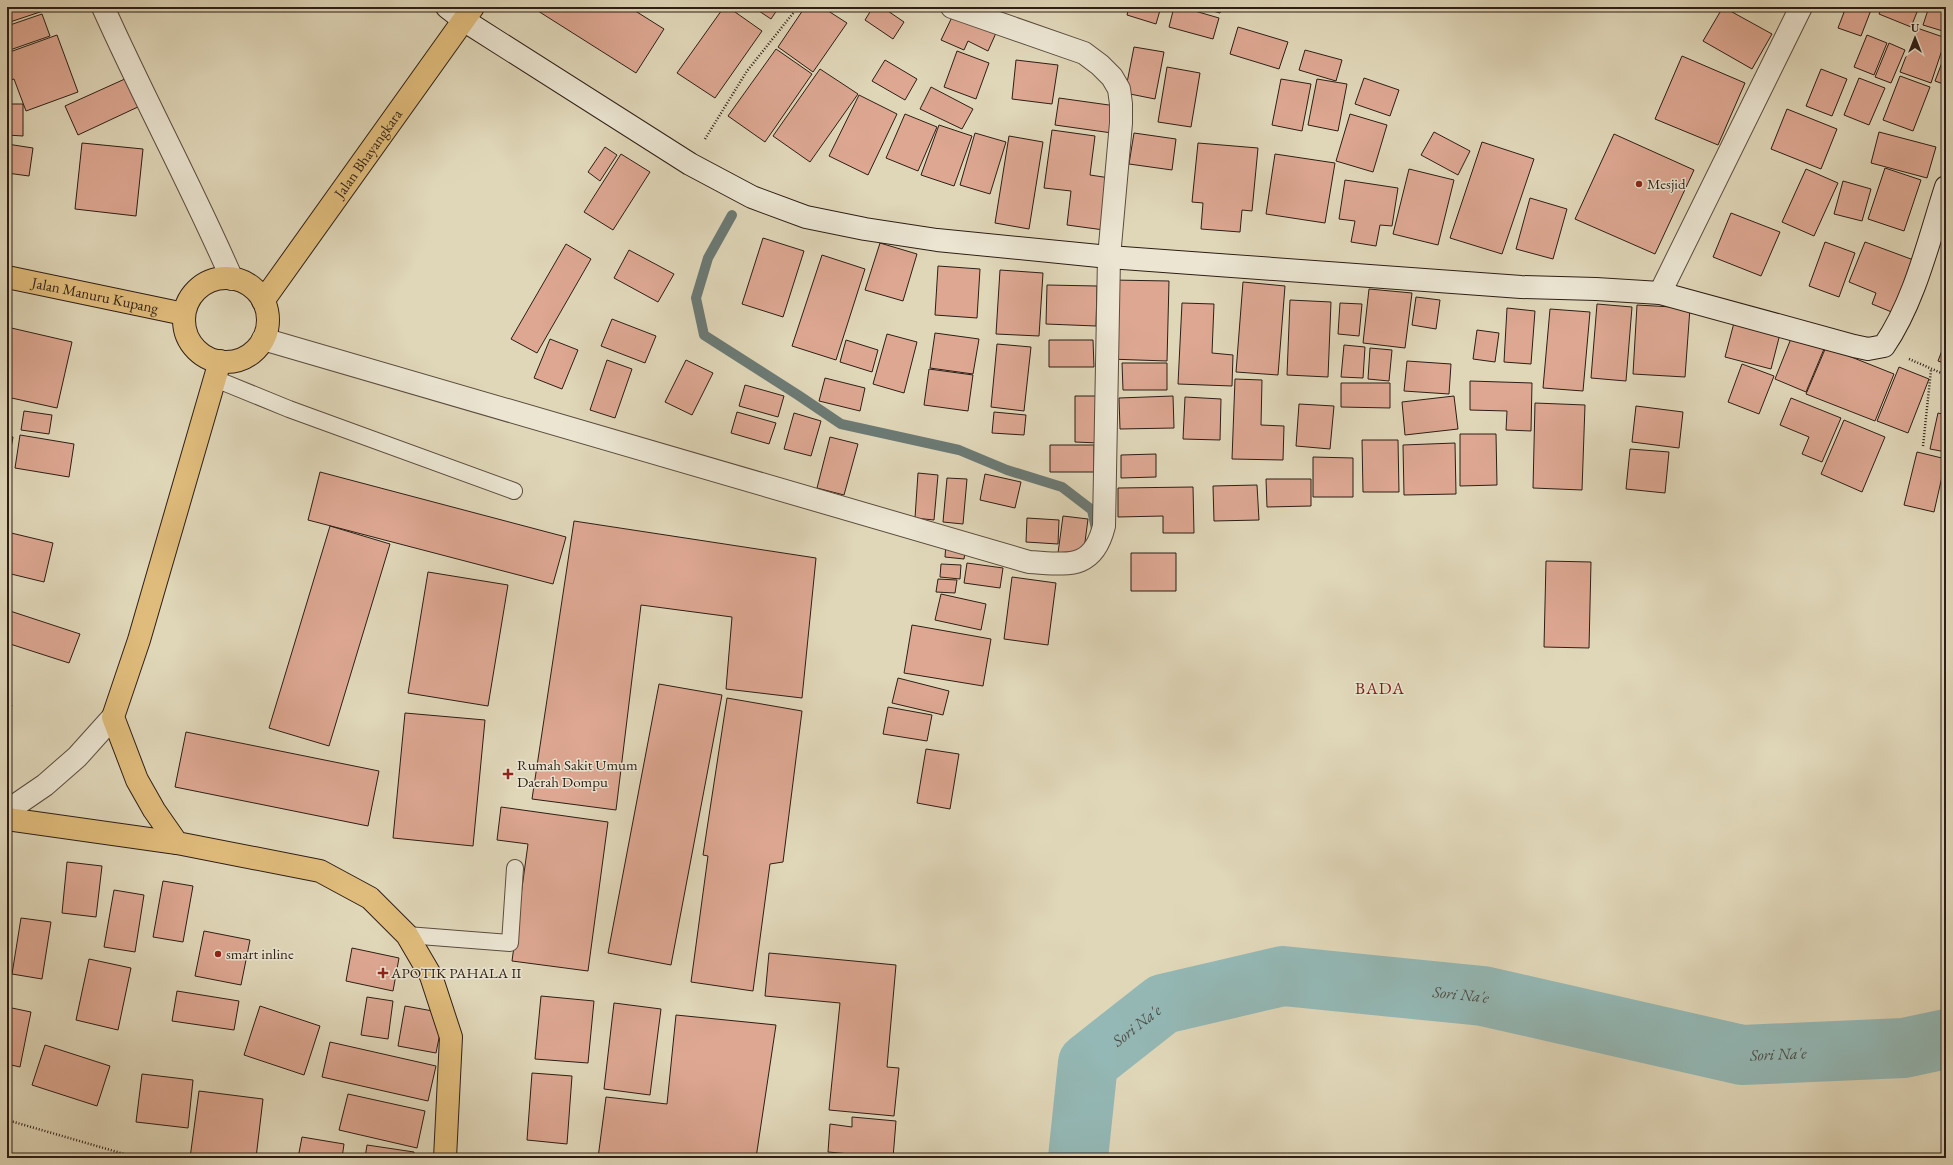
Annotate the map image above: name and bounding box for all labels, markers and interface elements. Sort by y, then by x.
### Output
north arrow [1895,18,1935,58]
text: U [1911,21,1920,35]
street label: Jalan Bhayangkara [328,105,406,203]
place label: Mesjid [1647,174,1686,193]
marker: Mesjid [1634,179,1644,189]
street label: Jalan Manuru Kupang [28,272,161,317]
district label: BADA [1355,677,1405,699]
place label: Rumah Sakit Umum Daerah Dompu [517,755,638,791]
marker: Rumah Sakit Umum Daerah Dompu [502,768,514,780]
place label: smart inline [226,944,294,963]
marker: smart inline [213,949,223,959]
place label: APOTIK PAHALA II [390,963,521,982]
marker: APOTIK PAHALA II [378,968,388,978]
water label: Sori Na'e [1431,981,1492,1008]
water label: Sori Na'e [1107,999,1166,1052]
water label: Sori Na'e [1749,1042,1807,1066]

